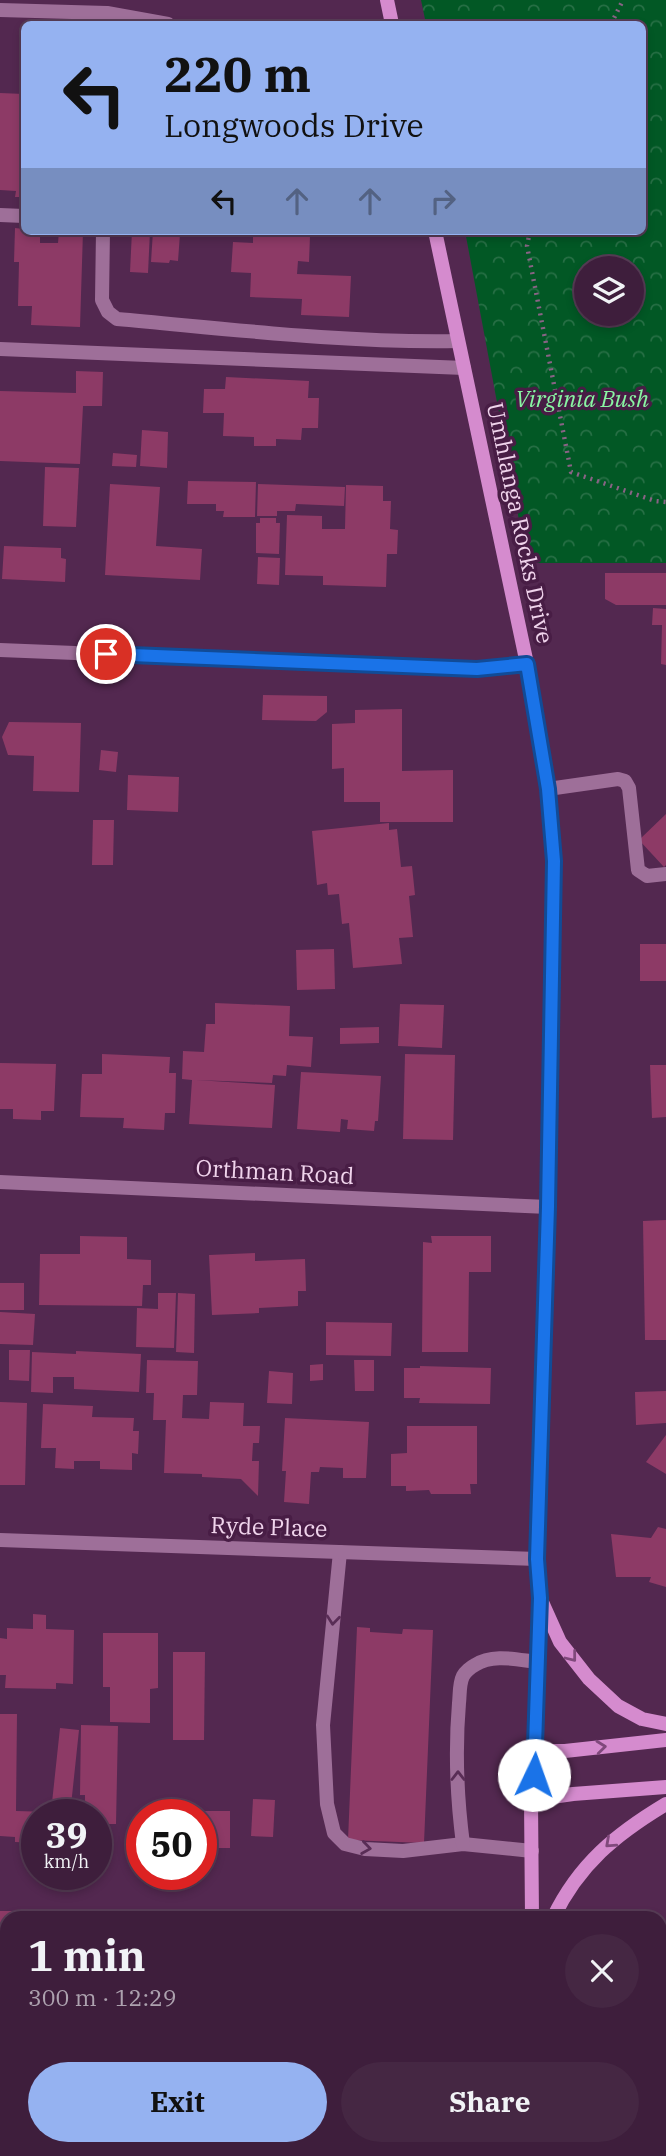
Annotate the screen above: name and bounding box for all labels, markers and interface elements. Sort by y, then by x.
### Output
text: 220 m [164,42,311,105]
icon: left [49,49,140,140]
text: Longwoods Drive [164,104,424,146]
icon: left [205,182,243,220]
icon: ahead [278,182,316,220]
icon: ahead [351,182,389,220]
icon: right [424,182,462,220]
map controls [574,256,644,326]
button: layers [574,256,644,326]
park label: Virginia Bush [515,383,649,413]
street label: Umhlanga Rocks Drive [481,399,561,646]
pin [76,624,136,684]
icon: arrive [87,635,125,673]
street label: Orthman Road [195,1152,355,1190]
street label: Ryde Place [210,1509,328,1543]
one-way arrow [326,1615,341,1626]
one-way arrow [564,1650,577,1662]
position arrow [497,1738,571,1812]
one-way arrow [596,1740,607,1755]
one-way arrow [450,1770,466,1781]
speed limit sign: 50 [126,1799,217,1890]
text: 39 [45,1812,88,1858]
one-way arrow [606,1835,619,1847]
one-way arrow [360,1841,372,1856]
text: km/h [44,1850,89,1873]
text: 1 min [28,1928,146,1983]
button: close [565,1934,639,2008]
text: 300 m · 12:29 [28,1982,177,2012]
button: Exit [28,2062,327,2142]
button: Share [341,2062,639,2142]

